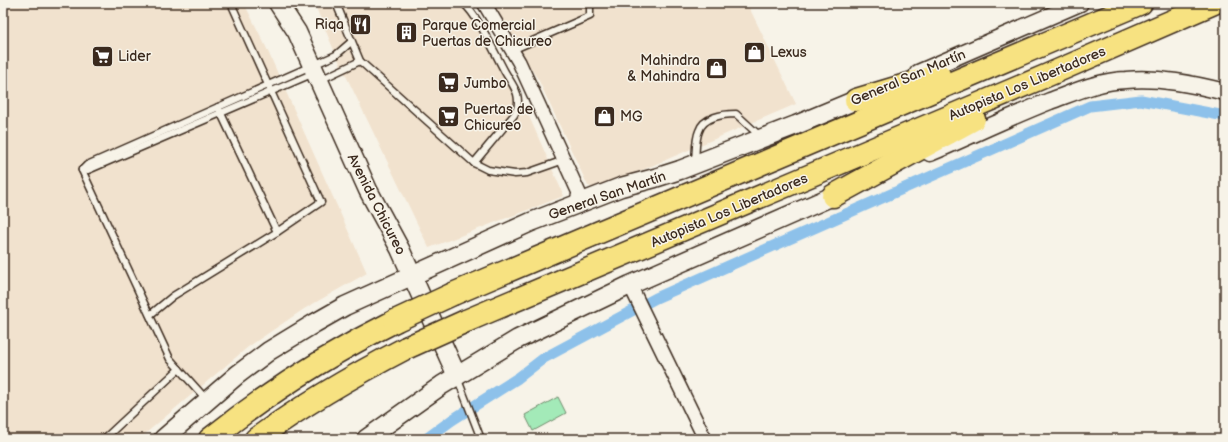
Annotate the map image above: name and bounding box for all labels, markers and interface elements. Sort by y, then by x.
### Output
restaurant icon: Riqa [347,11,373,37]
place label: Riqa [315,16,344,33]
place label: Parque Comercial Puertas de Chicureo [422,17,552,50]
building icon: Parque Comercial Puertas de Chicureo [394,20,420,46]
shop icon: Lexus [742,39,768,65]
supermarket icon: Lider [89,43,115,69]
street label: Autopista Los Libertadores [946,43,1108,124]
place label: Lexus [770,44,807,61]
street label: General San Martín [848,46,968,109]
place label: Lider [118,48,152,65]
place label: Mahindra & Mahindra [627,52,700,85]
shop icon: Mahindra & Mahindra [703,55,729,81]
supermarket icon: Jumbo [436,70,462,96]
place label: Jumbo [464,75,507,92]
place label: Puertas de Chicureo [464,101,533,134]
shop icon: MG [592,103,618,129]
supermarket icon: Puertas de Chicureo [435,104,461,130]
place label: MG [620,108,643,125]
street label: Avenida Chicureo [344,151,409,258]
street label: General San Martín [546,167,668,224]
street label: Autopista Los Libertadores [648,170,810,251]

